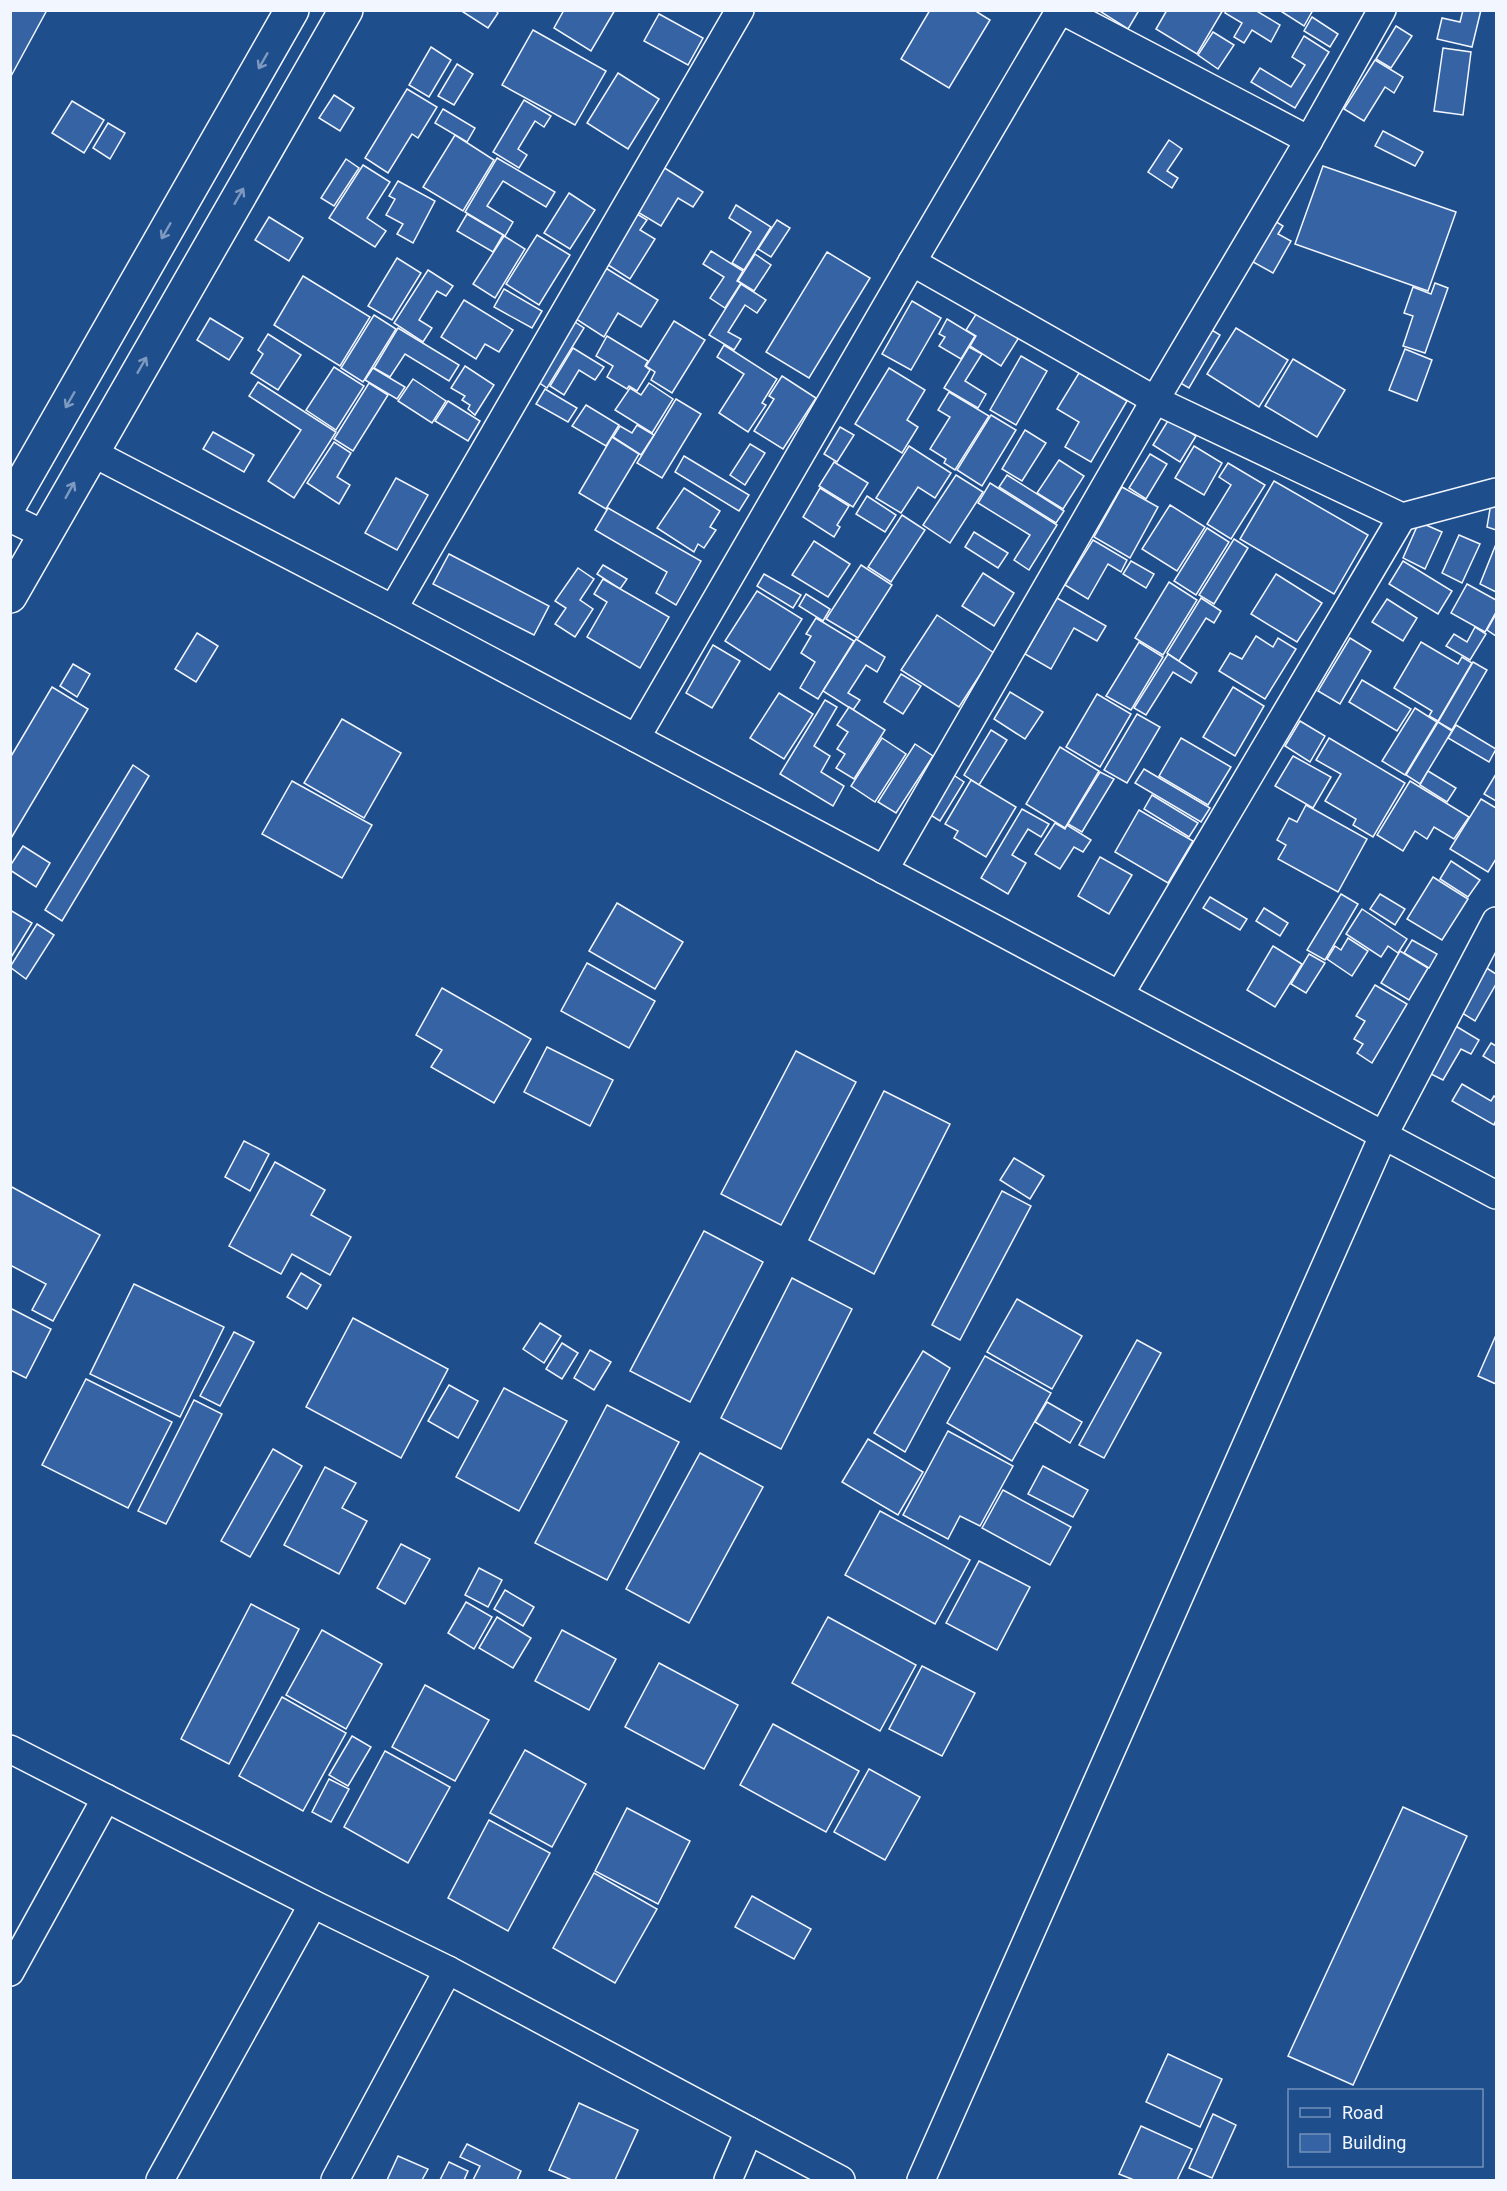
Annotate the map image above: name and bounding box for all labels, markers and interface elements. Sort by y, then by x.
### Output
one-way arrow [257,52,269,69]
one-way arrow [233,188,245,205]
one-way arrow [160,222,172,239]
one-way arrow [136,357,148,374]
one-way arrow [64,391,76,408]
one-way arrow [64,482,76,499]
legend [1288,2089,1483,2167]
text: Road [1342,2102,1383,2123]
text: Building [1342,2132,1406,2153]

